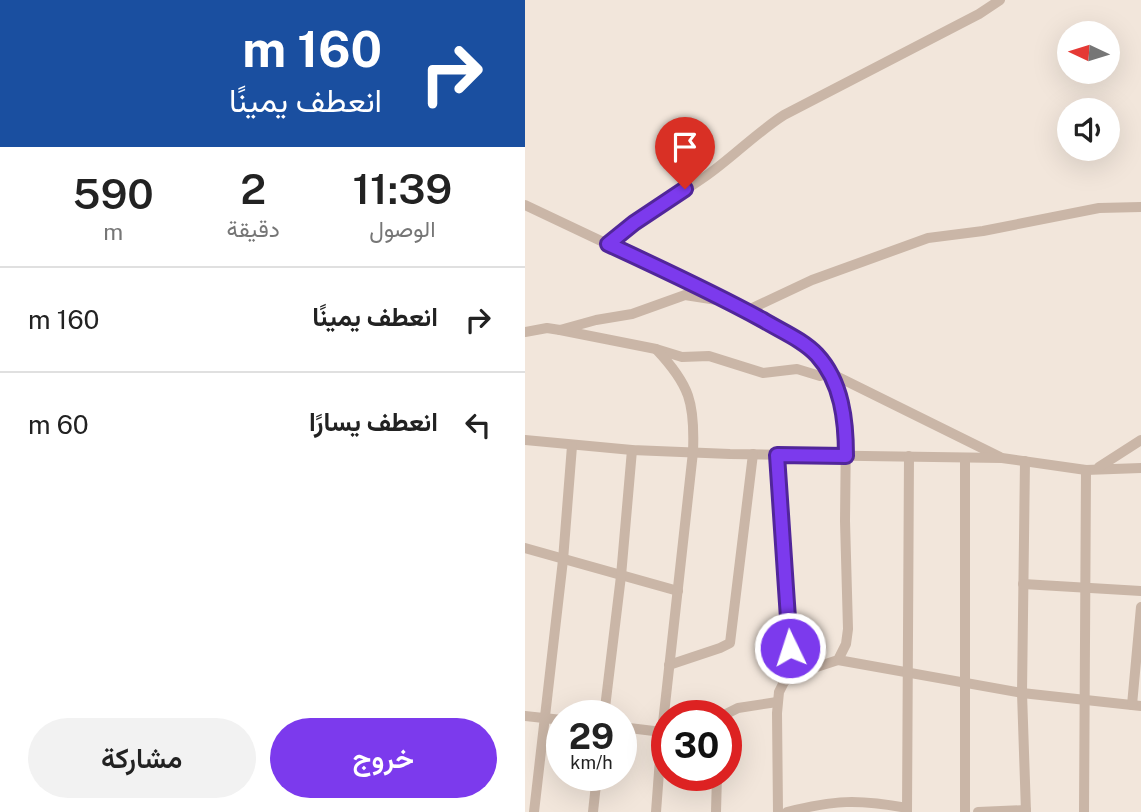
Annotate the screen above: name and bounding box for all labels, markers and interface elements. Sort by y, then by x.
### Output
text: 160 m [242,20,382,78]
north arrow [1057,21,1120,84]
map controls [1057,21,1120,161]
icon: right [406,28,497,119]
text: انعطف يمينًا [229,82,382,119]
button: sound [1057,98,1120,161]
pin [655,117,715,189]
icon: arrive [666,128,704,166]
text: 2 [240,164,266,213]
text: 11:39 [353,164,452,213]
text: 590 [73,169,154,218]
text: دقيقة [227,215,280,242]
text: الوصول [369,215,436,242]
text: m [103,218,123,245]
text: انعطف يمينًا [312,301,438,332]
icon: right [459,301,497,339]
text: 160 m [28,304,99,335]
text: انعطف يسارًا [309,406,438,437]
icon: left [459,406,497,444]
text: 60 m [28,409,89,440]
position arrow [753,611,827,685]
speed limit sign: 30 [651,700,742,791]
text: 29 [569,716,614,757]
button: مشاركة [28,718,256,798]
button: خروج [270,718,497,798]
text: km/h [570,752,613,773]

